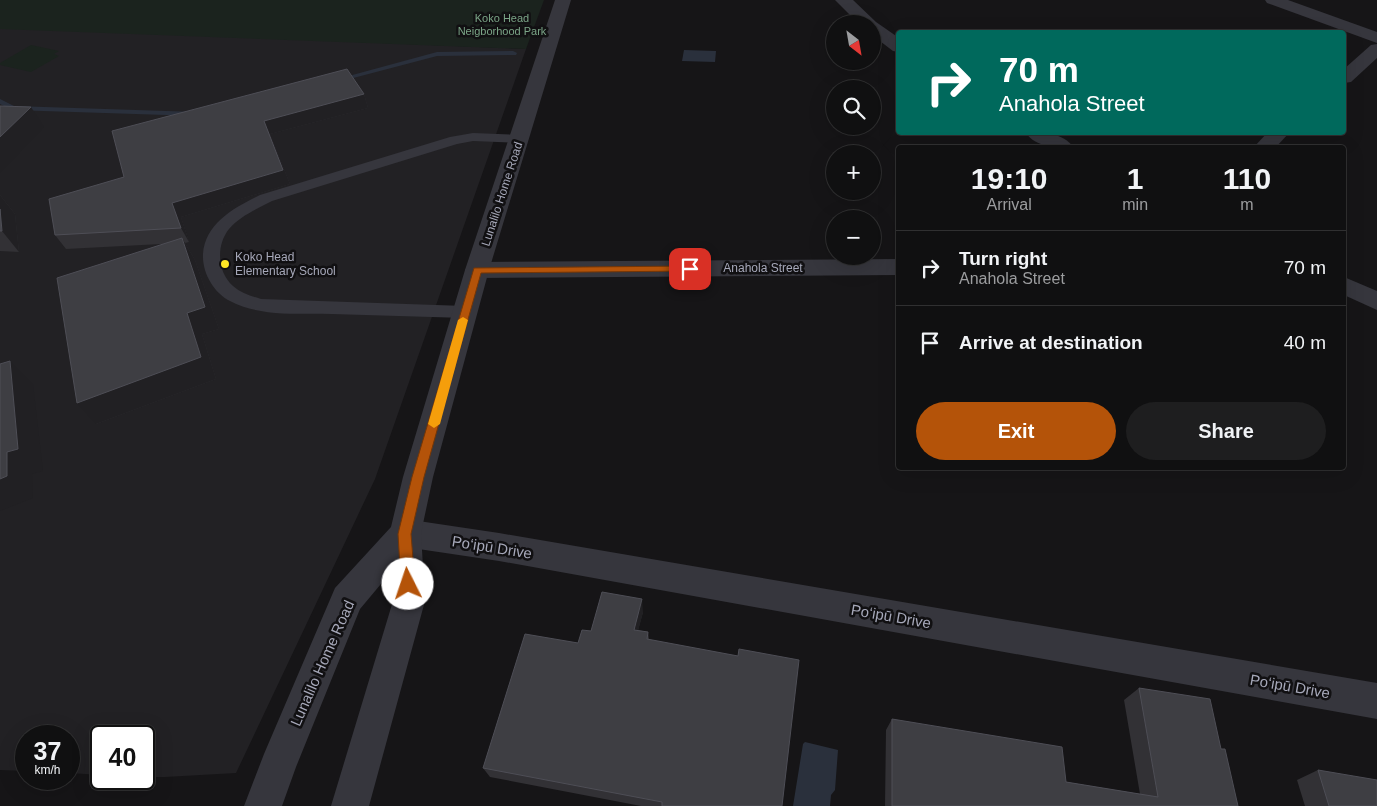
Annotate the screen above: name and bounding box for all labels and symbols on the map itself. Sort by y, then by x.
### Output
park label: Koko Head Neigborhood Park [458,12,547,37]
north arrow [826,15,881,70]
street label: Lunalilo Home Road [479,140,525,248]
pin [669,248,711,290]
place label: Koko Head Elementary School [235,250,336,278]
marker: Koko Head Elementary School [219,258,231,270]
street label: Anahola Street [723,261,803,275]
street label: Po‘ipū Drive [451,532,533,562]
position arrow [381,557,433,609]
street label: Lunalilo Home Road [287,597,357,729]
street label: Po‘ipū Drive [850,601,932,631]
street label: Po‘ipū Drive [1249,671,1331,701]
speed limit sign: 40 [90,725,155,790]

